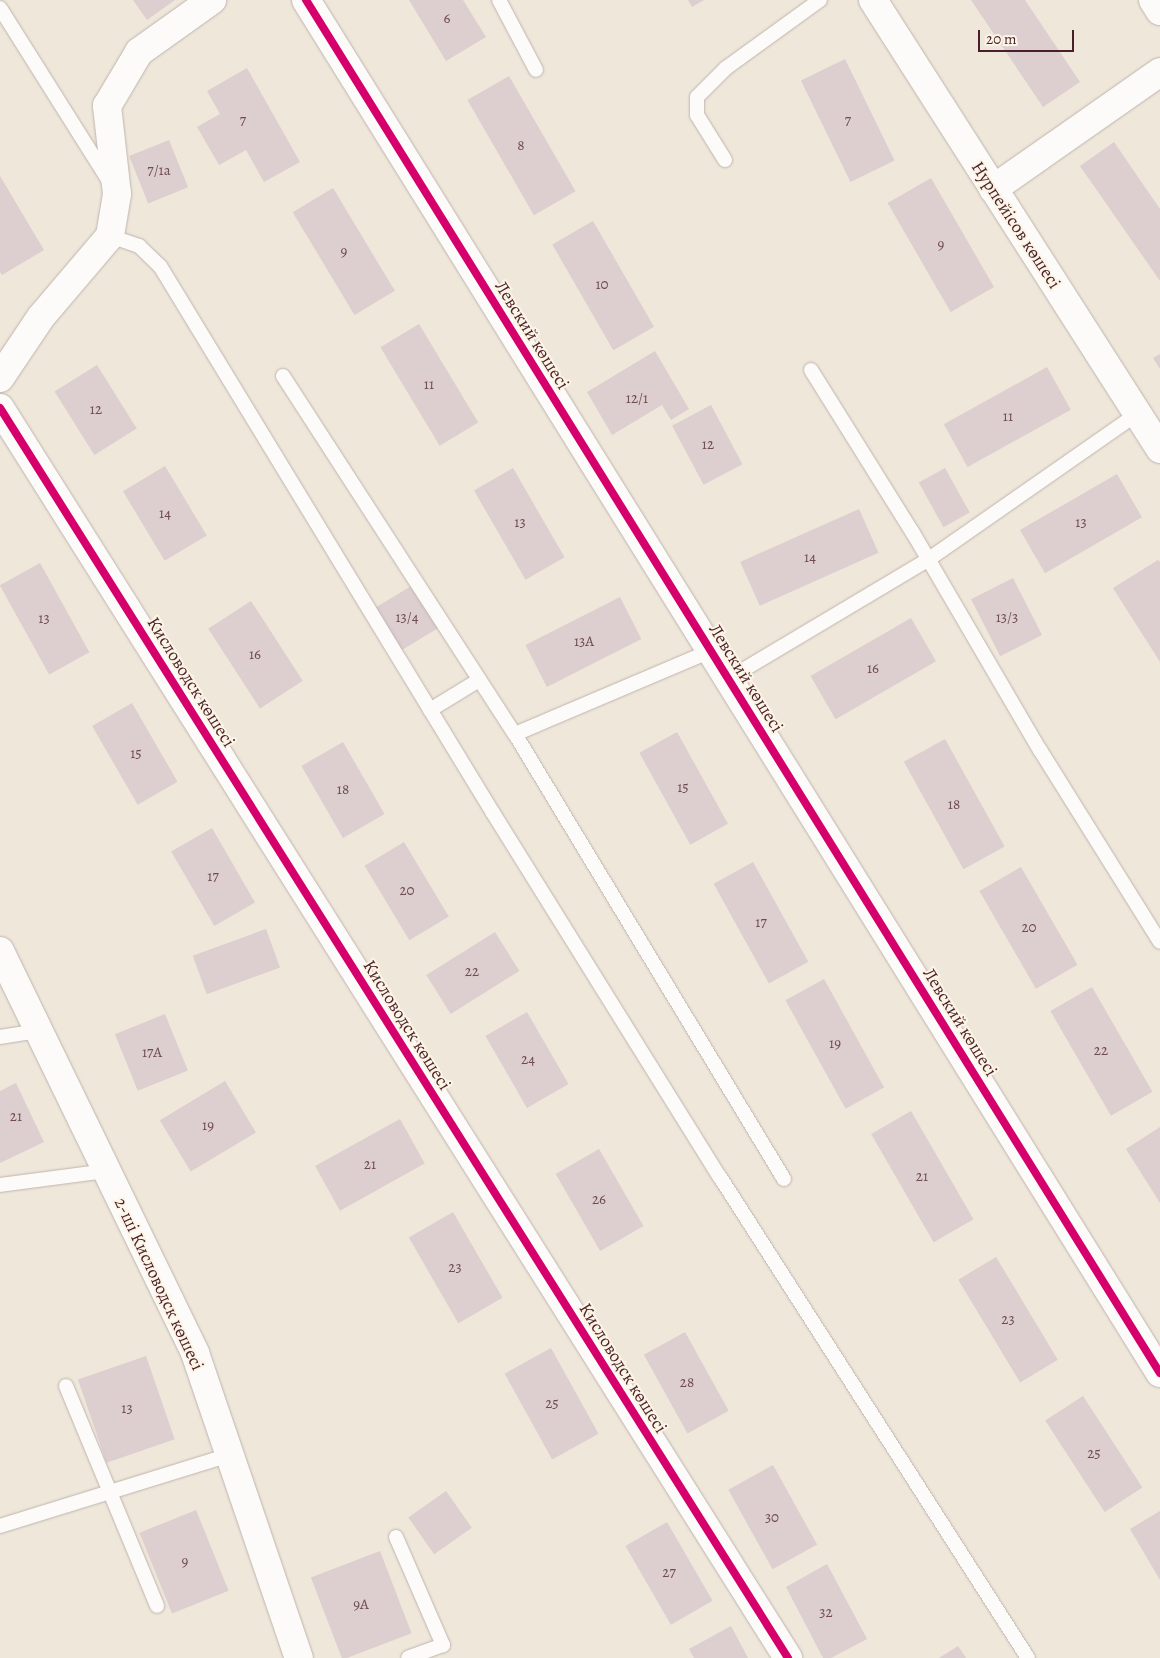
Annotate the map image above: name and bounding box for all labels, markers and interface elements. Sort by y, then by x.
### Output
house number: 6 [444,10,450,28]
scale bar [980,20,1076,52]
text: 20 m [986,29,1017,49]
house number: 7 [240,112,246,130]
house number: 7 [845,112,851,130]
house number: 8 [517,137,525,155]
street label: Нурпейісов көшесі [967,157,1065,293]
house number: 7/1а [147,162,171,180]
house number: 9 [938,236,944,254]
house number: 9 [341,243,347,261]
house number: 10 [595,276,609,294]
street label: Левский көшесі [490,277,574,393]
house number: 11 [424,376,434,394]
house number: 12/1 [626,390,648,408]
house number: 12 [90,401,102,419]
house number: 11 [1003,408,1013,426]
house number: 12 [702,436,714,454]
house number: 14 [159,505,171,523]
house number: 13 [514,514,526,532]
house number: 13 [1075,514,1087,532]
house number: 14 [804,549,816,567]
house number: 13/4 [395,609,419,627]
house number: 13/3 [996,609,1018,627]
house number: 13 [38,610,50,628]
street label: Кисловодск көшесі [142,613,240,751]
street label: Левский көшесі [704,620,788,736]
house number: 13А [574,633,594,651]
house number: 16 [249,646,261,664]
house number: 16 [867,660,879,678]
house number: 15 [130,745,142,763]
house number: 15 [677,779,689,797]
house number: 18 [337,781,349,799]
house number: 18 [948,796,960,814]
house number: 17 [207,868,219,886]
house number: 20 [399,882,415,900]
house number: 17 [755,914,767,932]
house number: 20 [1021,919,1037,937]
street label: Кисловодск көшесі [358,956,456,1094]
house number: 22 [465,963,479,981]
street label: Левский көшесі [918,964,1002,1080]
house number: 19 [829,1035,841,1053]
house number: 22 [1094,1042,1108,1060]
house number: 17А [142,1044,162,1062]
house number: 24 [521,1051,535,1069]
house number: 21 [10,1108,22,1126]
house number: 19 [202,1117,214,1135]
house number: 21 [364,1156,376,1174]
house number: 21 [916,1168,928,1186]
house number: 26 [592,1191,606,1209]
street label: 2-ші Кисловодск көшесі [110,1194,208,1374]
house number: 23 [448,1259,462,1277]
street label: Кисловодск көшесі [574,1299,672,1437]
house number: 23 [1001,1311,1015,1329]
house number: 28 [680,1374,694,1392]
house number: 25 [545,1395,559,1413]
house number: 13 [121,1400,133,1418]
house number: 25 [1087,1445,1101,1463]
house number: 30 [765,1509,779,1527]
house number: 9 [182,1553,188,1571]
house number: 27 [662,1564,676,1582]
house number: 9А [353,1596,369,1614]
house number: 32 [819,1604,833,1622]

